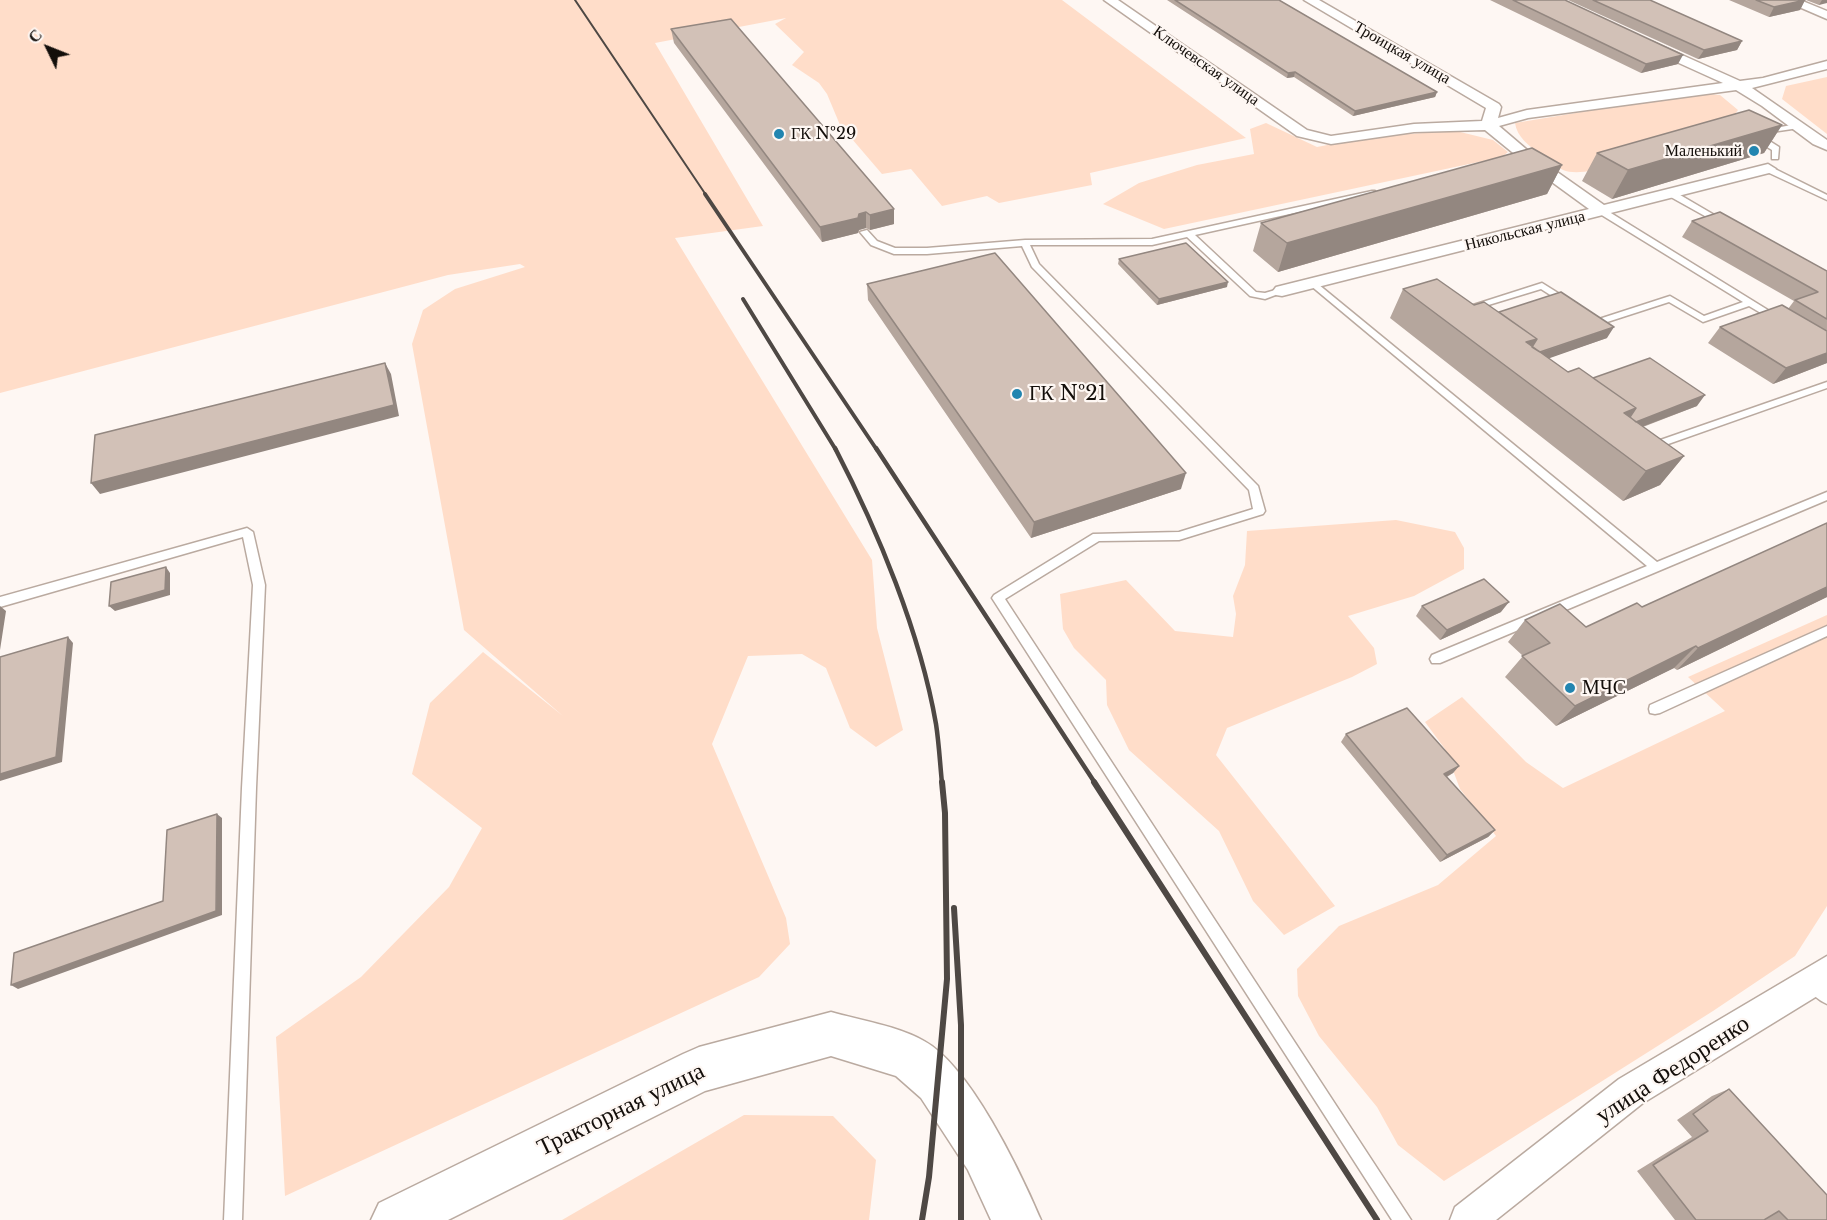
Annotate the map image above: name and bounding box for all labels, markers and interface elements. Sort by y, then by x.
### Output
north arrow [18,18,78,78]
street label: Троицкая улица [1350,18,1454,88]
street label: Ключевская улица [1149,22,1263,110]
text: С [24,25,46,47]
place label: ГК №29 [791,124,856,144]
marker: ГК №29 [772,127,786,141]
place label: Маленький [1665,141,1742,161]
marker: Маленький [1747,144,1761,158]
street label: Никольская улица [1463,207,1587,255]
place label: ГК №21 [1029,382,1107,406]
marker: ГК №21 [1010,387,1024,401]
place label: МЧС [1582,676,1626,700]
marker: МЧС [1563,681,1577,695]
street label: улица Федоренко [1591,1010,1755,1130]
street label: Тракторная улица [533,1057,709,1163]

